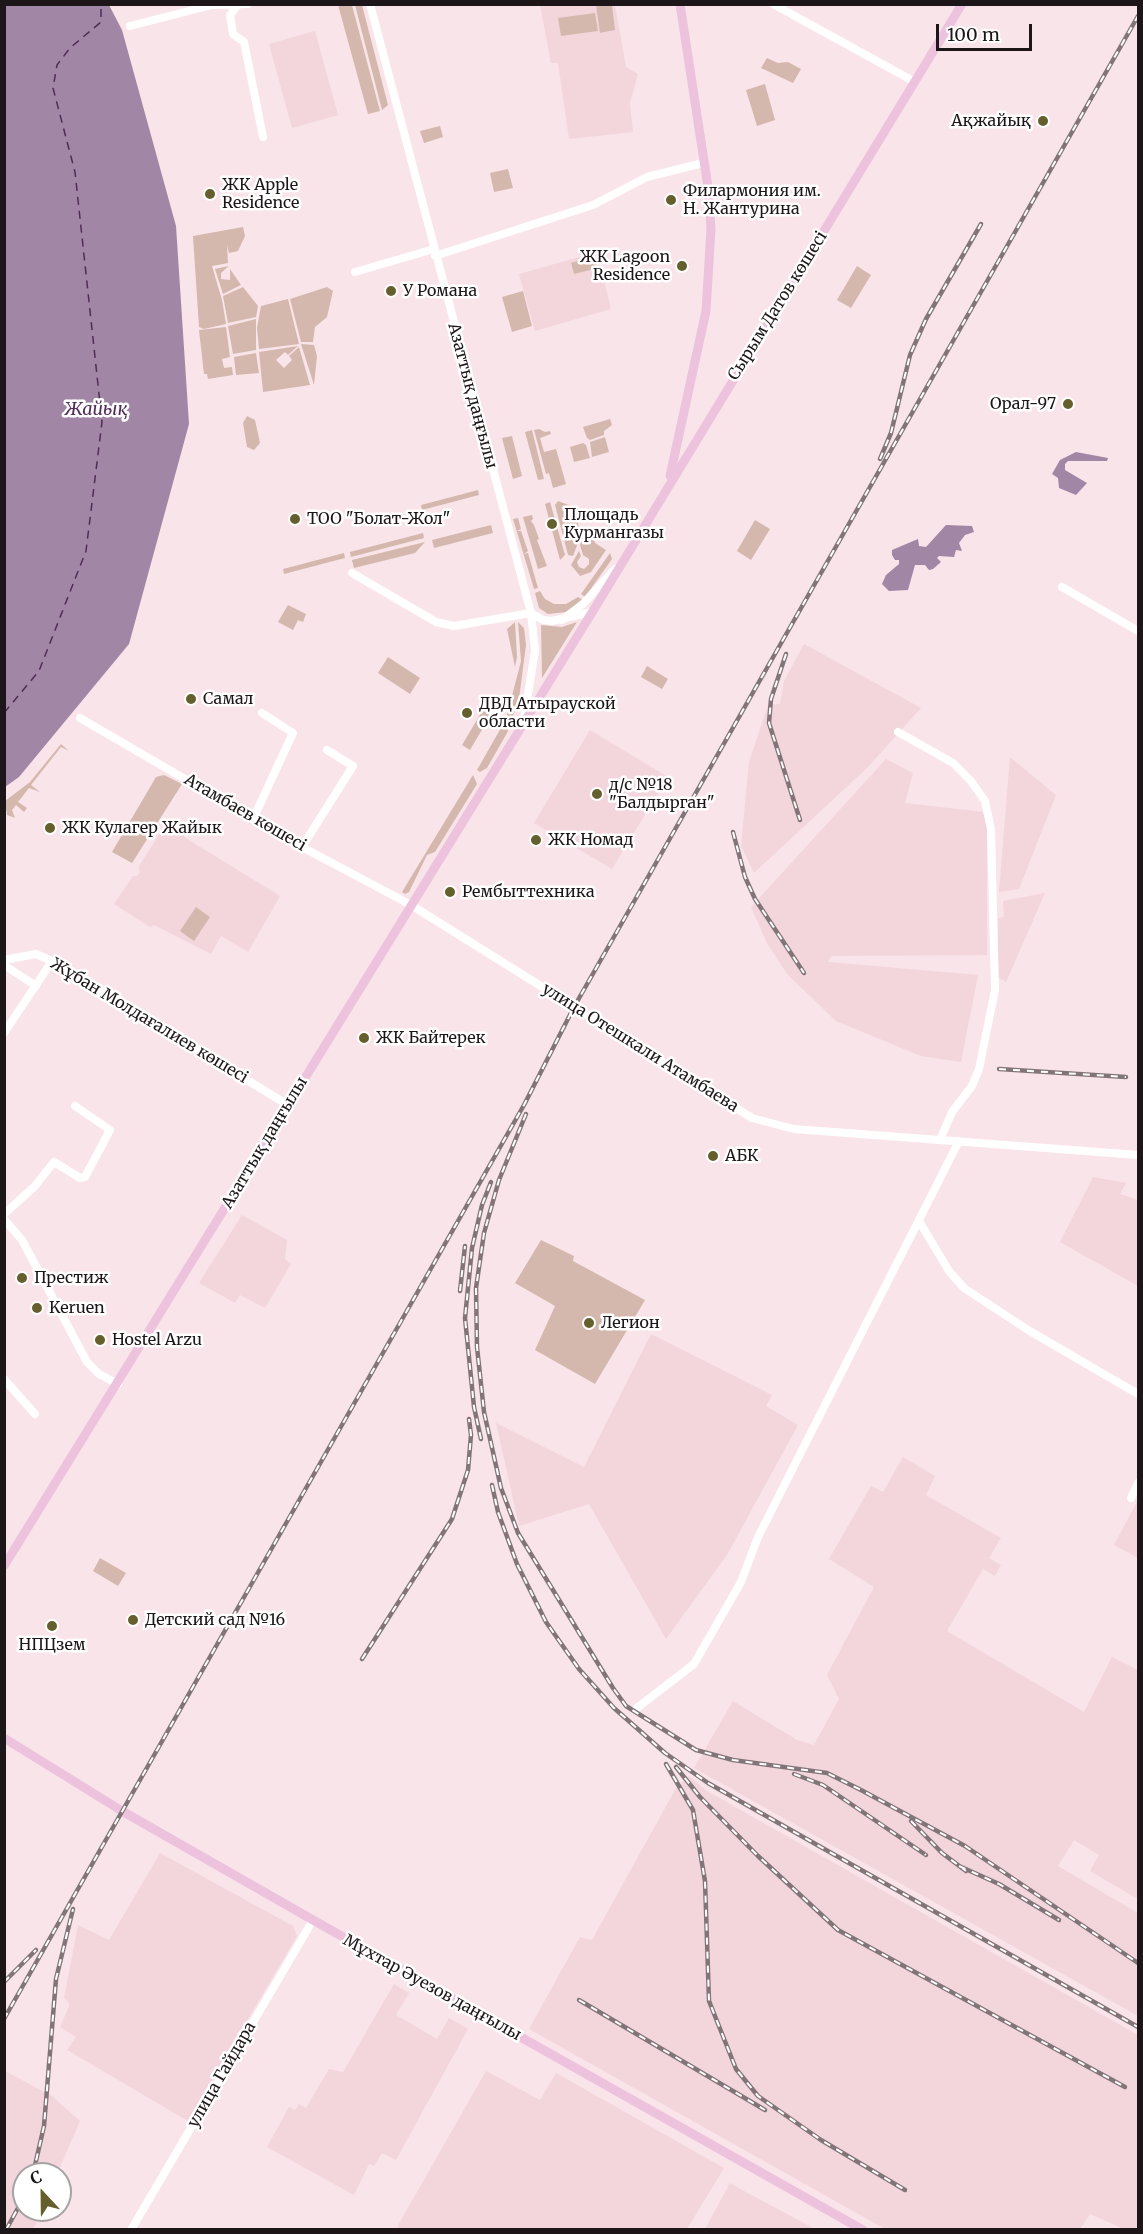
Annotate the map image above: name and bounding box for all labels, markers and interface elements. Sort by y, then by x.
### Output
scale bar [939,12,1035,50]
text: 100 m [947,23,1000,46]
place label: Ақжайық [951,111,1031,131]
marker: Ақжайық [1036,114,1050,128]
place label: ЖК Apple Residence [222,175,299,213]
place label: Филармония им. Н. Жантурина [683,181,821,219]
marker: ЖК Apple Residence [203,187,217,201]
marker: Филармония им. Н. Жантурина [664,193,678,207]
street label: Сырым Датов көшесі [724,228,832,384]
place label: ЖК Lagoon Residence [580,247,670,285]
marker: ЖК Lagoon Residence [675,259,689,273]
place label: У Романа [403,281,477,301]
marker: У Романа [384,284,398,298]
street label: Азаттық даңғылы [443,321,501,471]
place label: Орал-97 [990,394,1056,414]
marker: Орал-97 [1061,397,1075,411]
water label: Жайық [65,399,127,421]
place label: Площадь Курмангазы [564,505,664,543]
place label: ТОО "Болат-Жол" [307,509,450,529]
marker: ТОО "Болат-Жол" [288,512,302,526]
marker: Площадь Курмангазы [545,517,559,531]
place label: Самал [203,689,253,709]
marker: Самал [184,692,198,706]
place label: ДВД Атырауской области [479,694,616,732]
marker: ДВД Атырауской области [460,706,474,720]
street label: Атамбаев көшесі [181,770,309,856]
place label: д/с №18 "Балдырган" [609,775,715,813]
marker: д/с №18 "Балдырган" [590,787,604,801]
place label: ЖК Кулагер Жайык [62,818,222,838]
marker: ЖК Кулагер Жайык [43,821,57,835]
place label: ЖК Номад [548,830,633,850]
marker: ЖК Номад [529,833,543,847]
place label: Рембыттехника [462,882,594,902]
marker: Рембыттехника [443,885,457,899]
street label: Жұбан Молдағалиев көшесі [47,954,251,1088]
street label: улица Отешкали Атамбаева [538,979,742,1117]
place label: ЖК Байтерек [376,1028,486,1048]
marker: ЖК Байтерек [357,1031,371,1045]
street label: Азаттық даңғылы [218,1074,312,1212]
place label: АБК [725,1146,758,1166]
marker: АБК [706,1149,720,1163]
place label: Престиж [34,1268,109,1288]
marker: Престиж [15,1271,29,1285]
place label: Keruen [49,1298,105,1318]
marker: Keruen [30,1301,44,1315]
place label: Легион [601,1313,660,1333]
marker: Легион [582,1316,596,1330]
place label: Hostel Arzu [112,1330,202,1350]
marker: Hostel Arzu [93,1333,107,1347]
place label: Детский сад №16 [145,1610,285,1630]
marker: Детский сад №16 [126,1613,140,1627]
marker: НПЦзем [45,1619,59,1633]
place label: НПЦзем [18,1635,86,1655]
street label: Мұхтар Әуезов даңғылы [340,1931,524,2045]
street label: улица Гайдара [184,2019,260,2131]
north arrow [12,2162,72,2222]
text: С [27,2166,45,2188]

